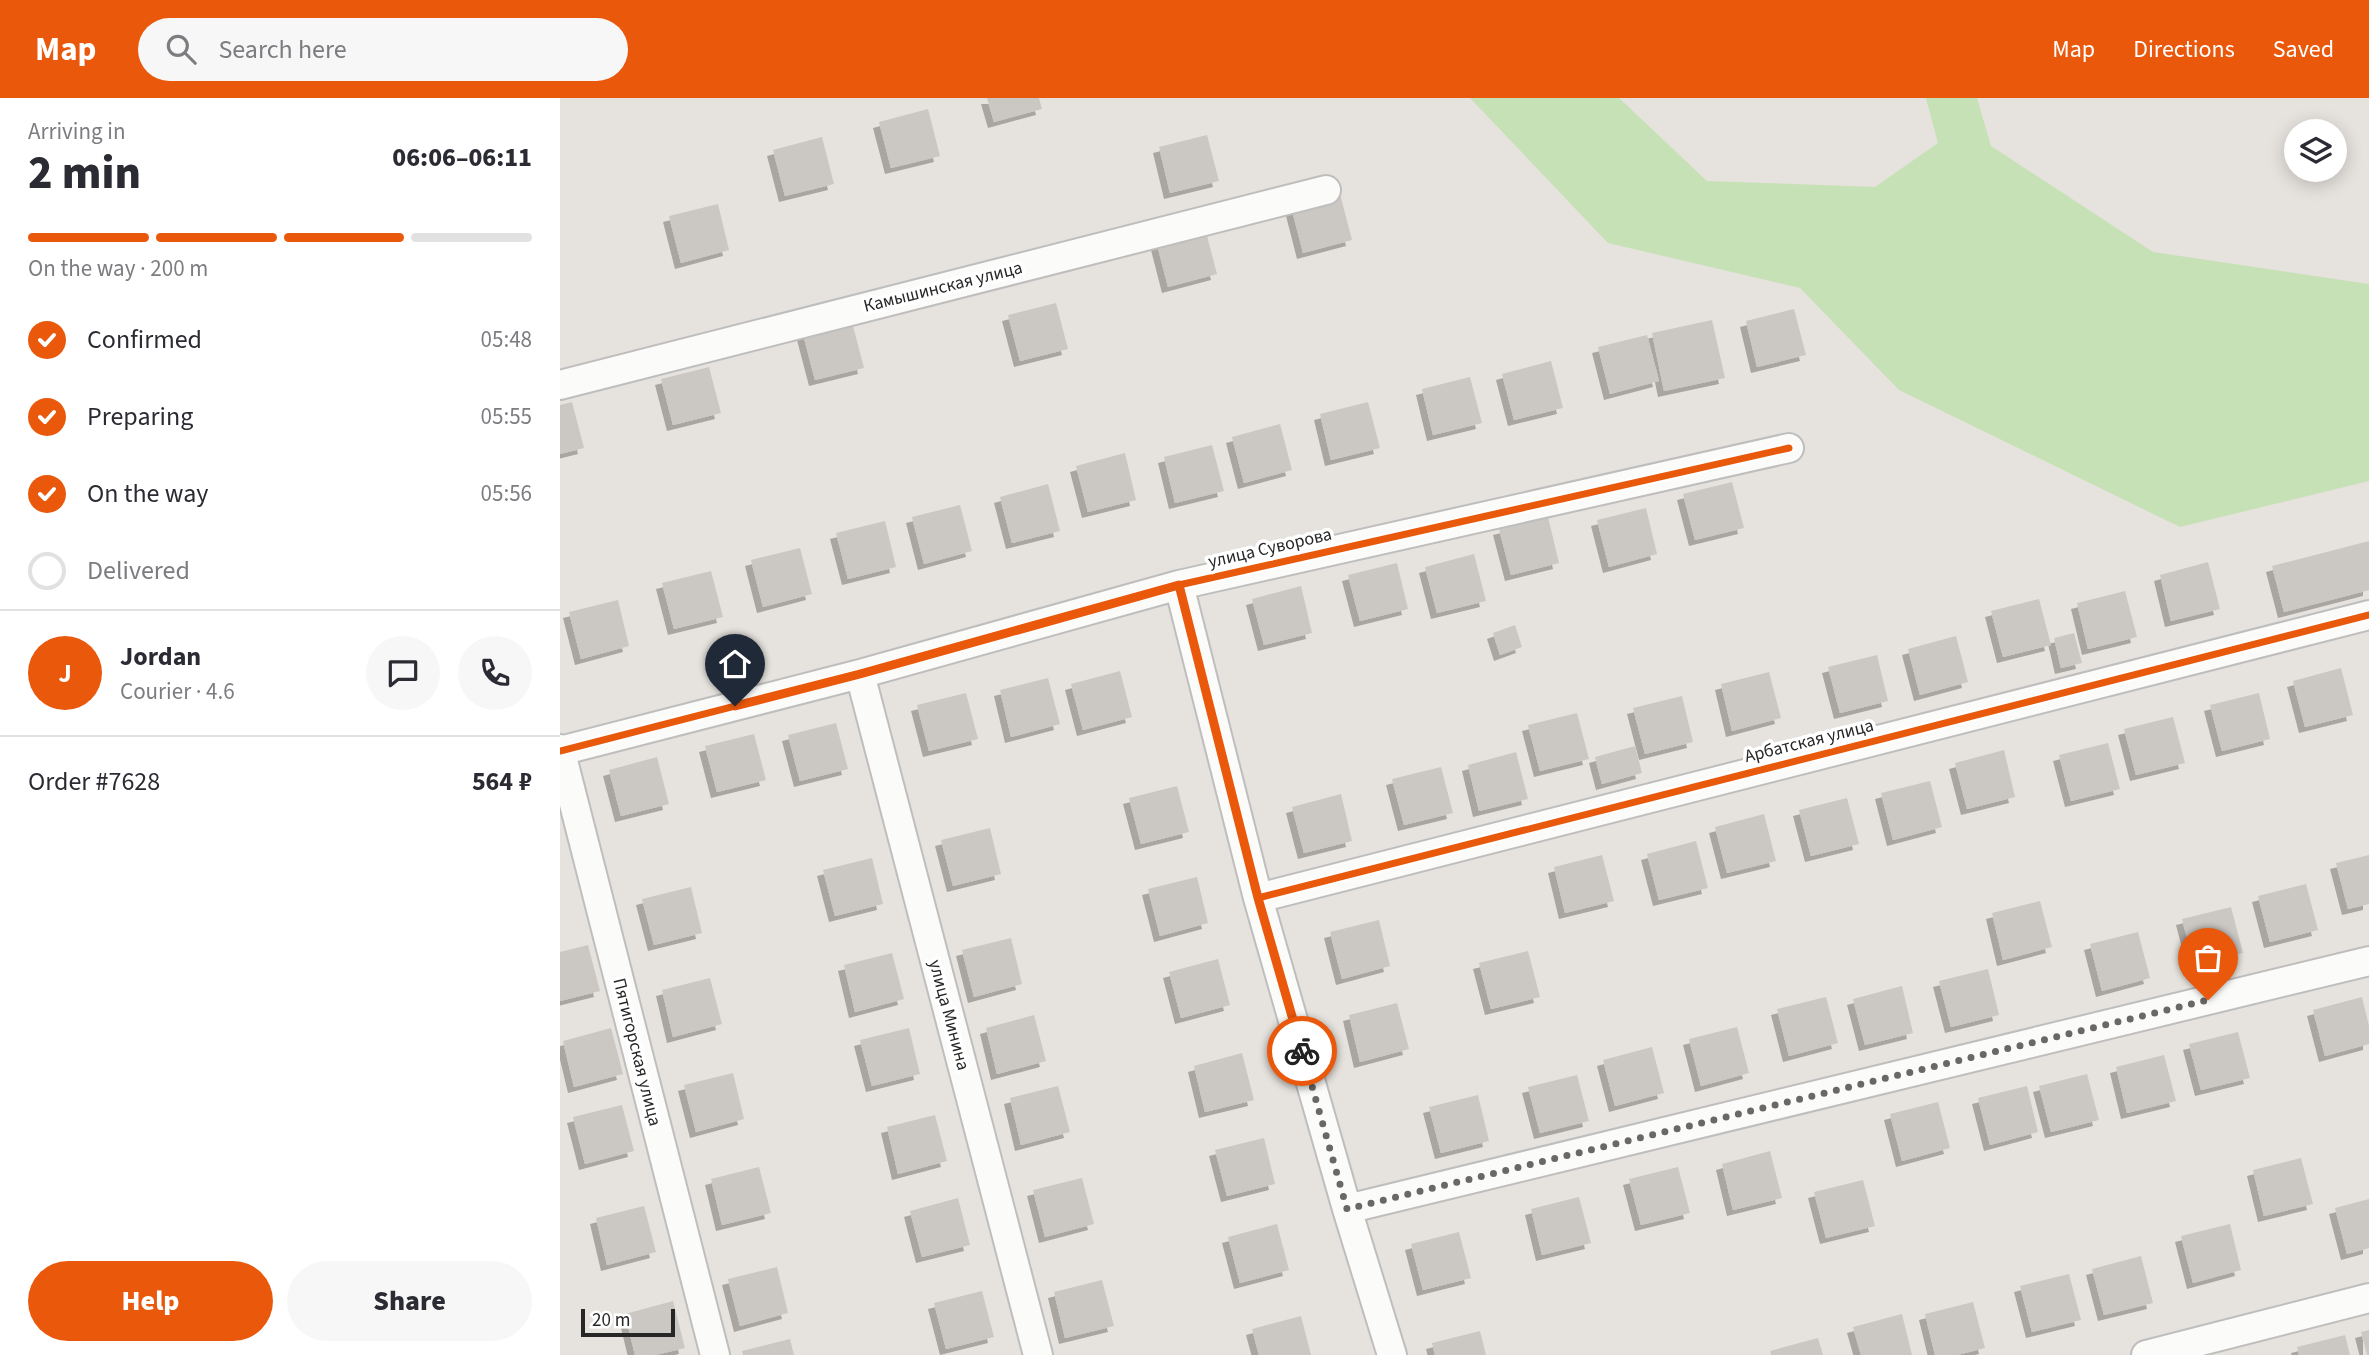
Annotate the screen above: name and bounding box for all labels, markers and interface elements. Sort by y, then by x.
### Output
search box [138,18,628,81]
text: Map [35,26,96,73]
icon: search [162,30,200,68]
text: Search here [218,31,347,68]
text: Map [2052,32,2095,67]
text: Directions [2133,32,2235,67]
text: Saved [2273,32,2334,67]
text: Arriving in [28,115,126,148]
map controls [2284,119,2347,182]
button: layers [2284,119,2347,182]
text: 06:06–06:11 [392,139,532,176]
text: 2 min [28,141,141,206]
text: On the way · 200 m [28,252,208,285]
street label: Камышинская улица [861,255,1025,319]
icon: check [28,321,66,359]
text: Confirmed [87,321,202,358]
text: 05:48 [481,323,532,356]
icon: check [28,398,66,436]
text: Preparing [87,398,193,435]
text: 05:55 [481,400,532,433]
icon: check [28,475,66,513]
text: On the way [87,475,208,512]
text: 05:56 [481,477,532,510]
street label: улица Суворова [1206,522,1334,574]
text: Delivered [87,552,190,589]
pin [705,634,765,706]
button: chat [366,636,440,710]
button: phone [458,636,532,710]
text: Jordan [120,638,201,675]
icon: home [716,645,754,683]
text: J [58,655,72,692]
text: Courier · 4.6 [120,675,235,708]
street label: Арбатская улица [1742,713,1876,769]
text: Order #7628 [28,763,160,800]
text: 564 ₽ [472,763,532,800]
pin [2178,928,2238,1000]
icon: bag [2189,939,2227,977]
street label: улица Минина [922,957,976,1073]
street label: Пятигорская улица [607,975,667,1129]
courier [1267,1016,1337,1086]
icon: bike [1283,1032,1321,1070]
button: Help [28,1261,273,1341]
button: Share [287,1261,532,1341]
scale bar [581,1306,676,1338]
text: 20 m [592,1307,630,1334]

